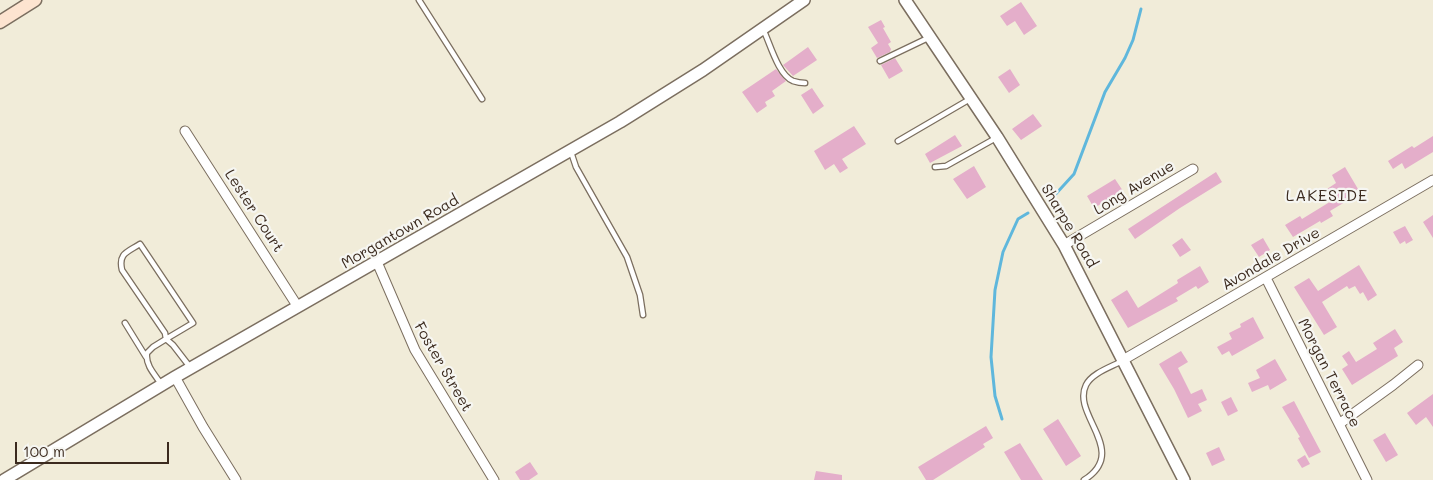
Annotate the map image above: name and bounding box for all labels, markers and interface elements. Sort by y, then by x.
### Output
street label: Long Avenue [1091,157,1177,219]
street label: Lester Court [221,166,287,256]
street label: Sharpe Road [1037,181,1101,271]
district label: LAKESIDE [1285,186,1369,206]
street label: Morgantown Road [338,191,462,273]
street label: Avondale Drive [1219,224,1323,294]
street label: Morgan Terrace [1294,316,1364,430]
street label: Foster Street [410,319,476,415]
scale bar [18,432,171,464]
text: 100 m [23,441,65,461]

